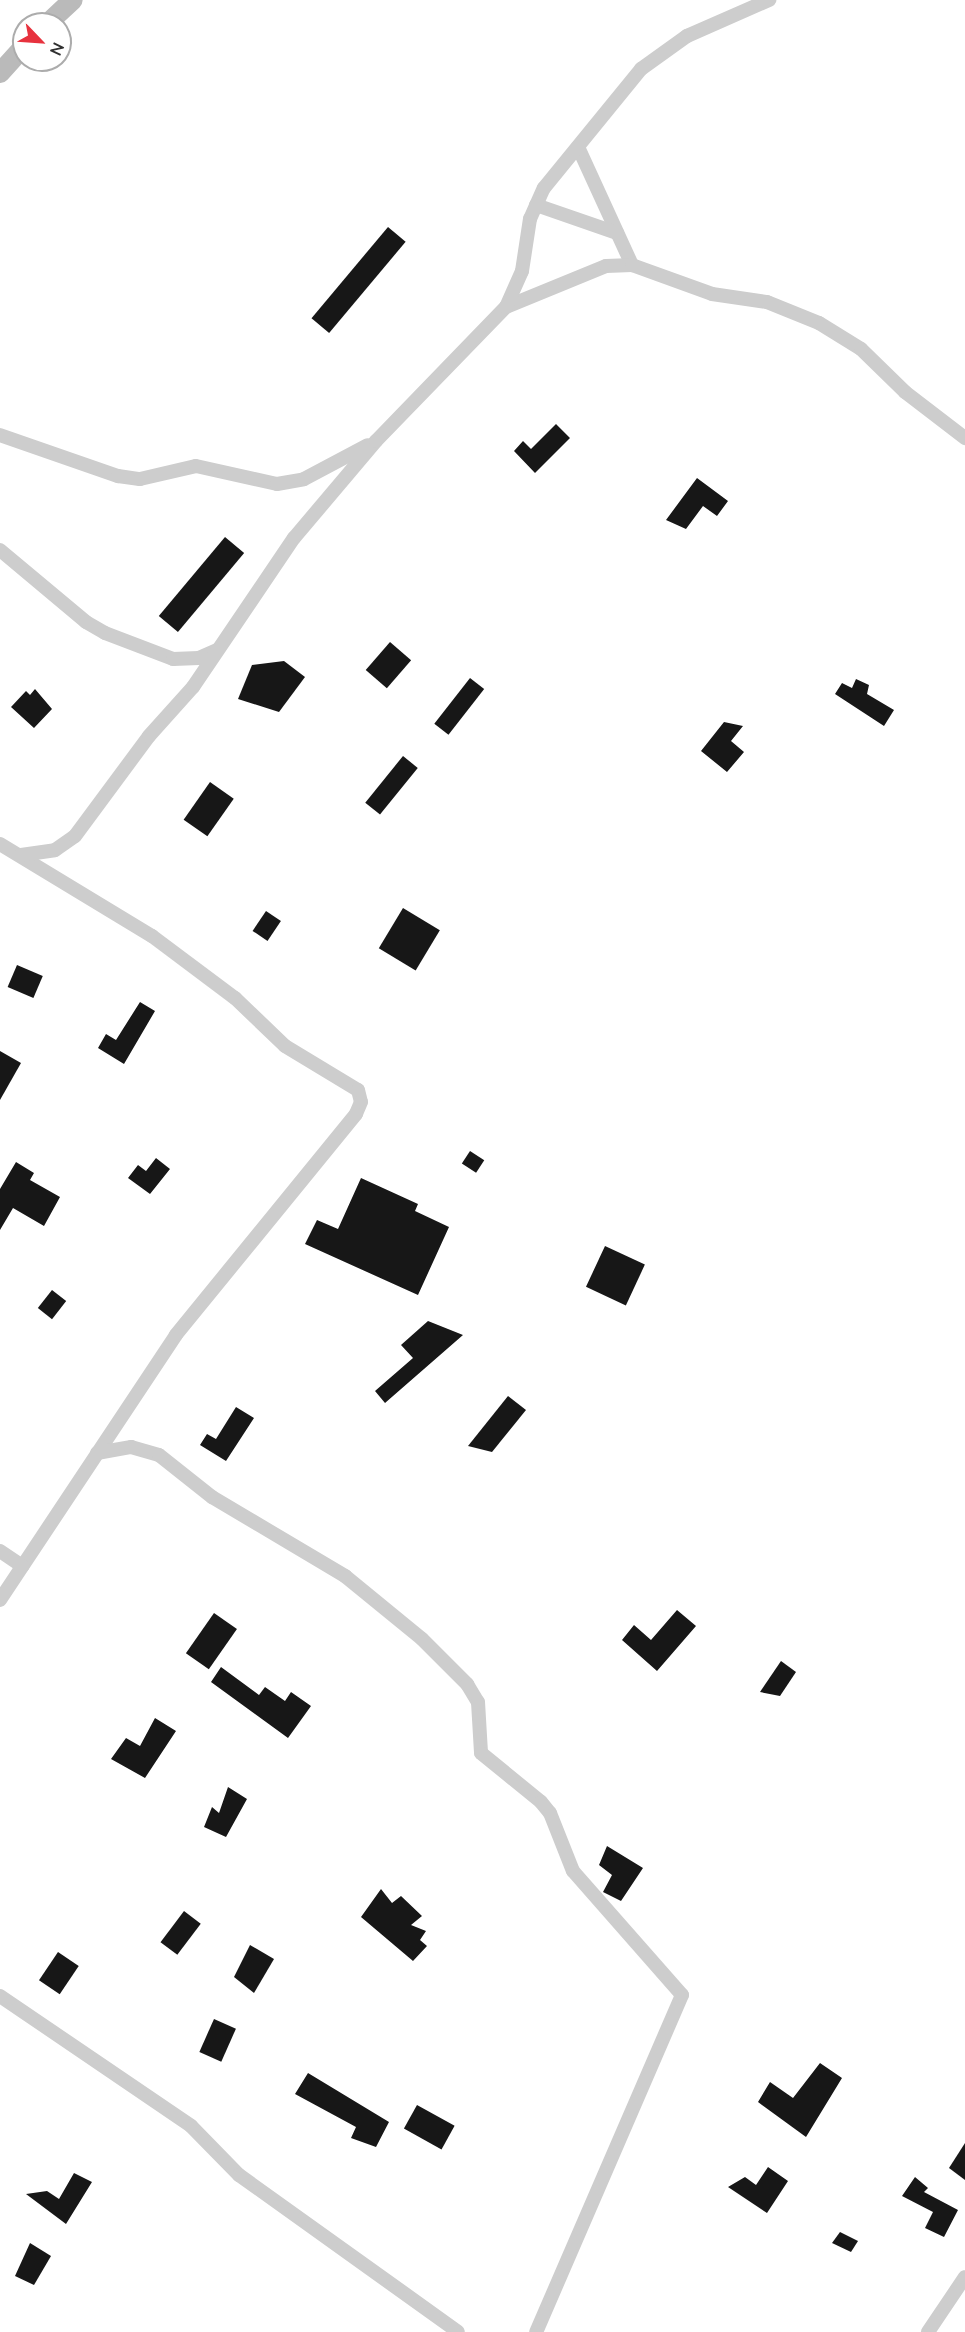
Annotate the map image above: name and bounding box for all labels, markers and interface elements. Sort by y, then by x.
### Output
north arrow [12,12,72,72]
text: N [44,39,69,59]

